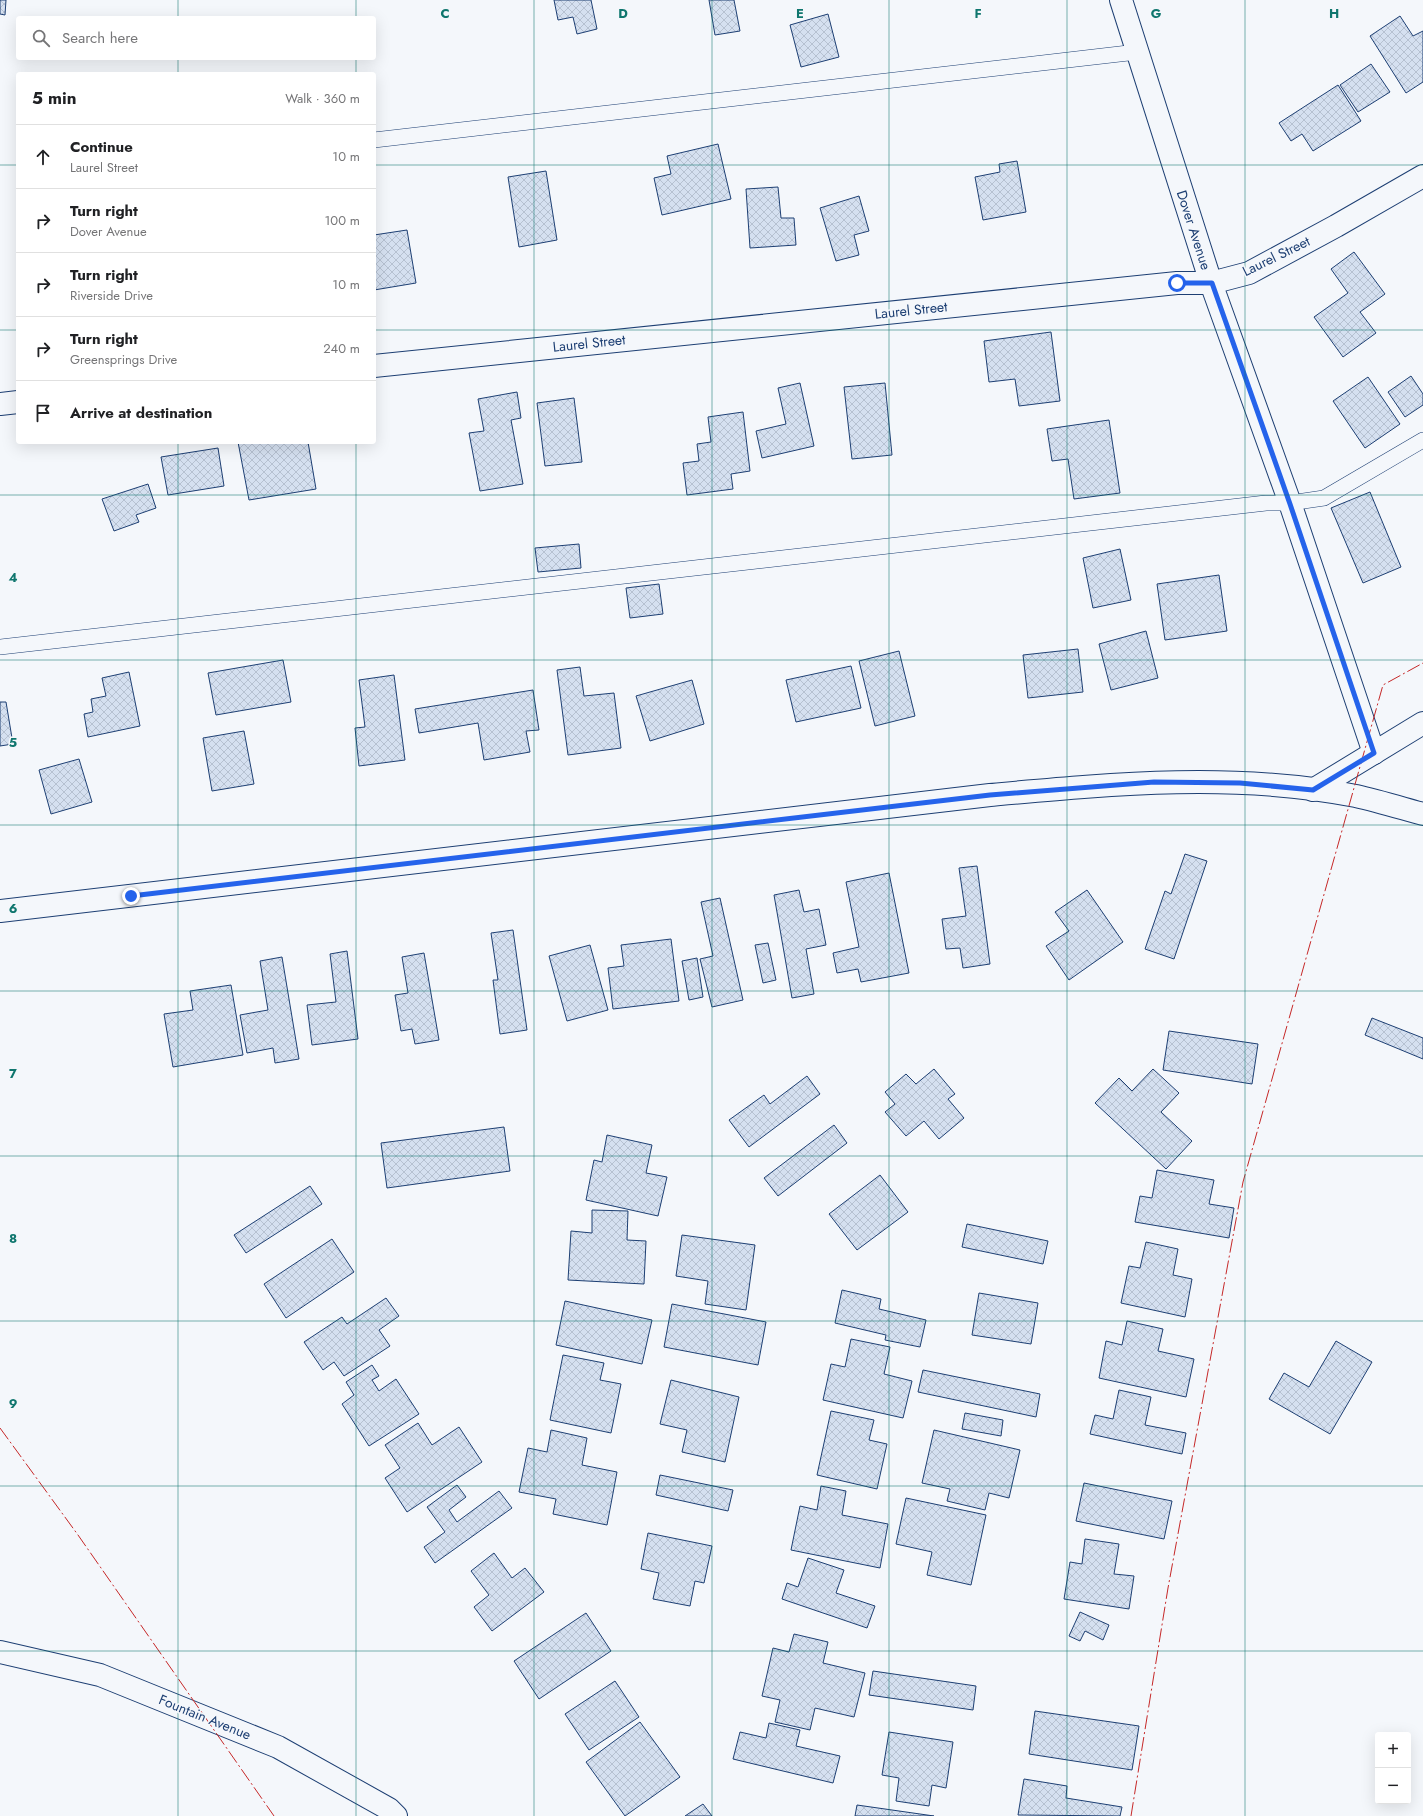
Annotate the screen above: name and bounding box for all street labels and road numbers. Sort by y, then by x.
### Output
street label: Dover Avenue [1172,188,1216,272]
street label: Laurel Street [1239,231,1314,281]
street label: Laurel Street [874,296,949,324]
street label: Laurel Street [552,329,627,357]
street label: Fountain Avenue [156,1689,254,1745]

